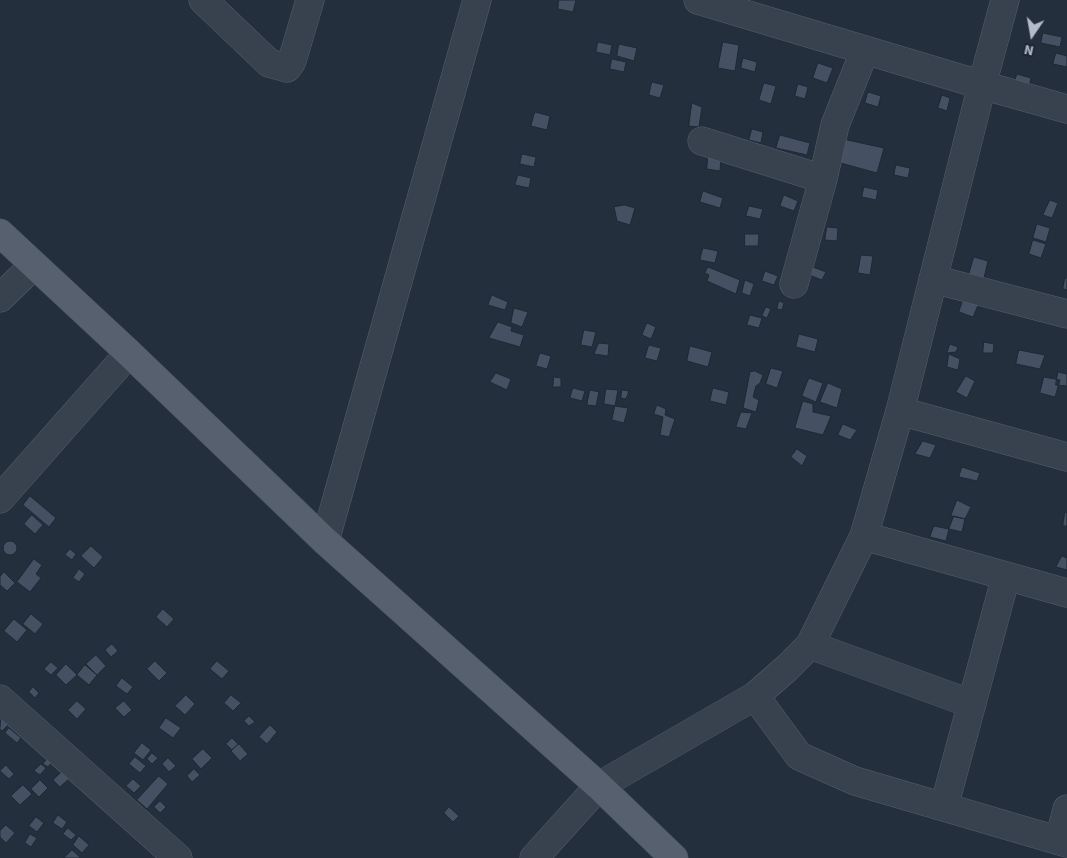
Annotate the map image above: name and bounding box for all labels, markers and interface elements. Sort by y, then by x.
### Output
north arrow [1007,10,1057,60]
text: N [1022,39,1036,60]

